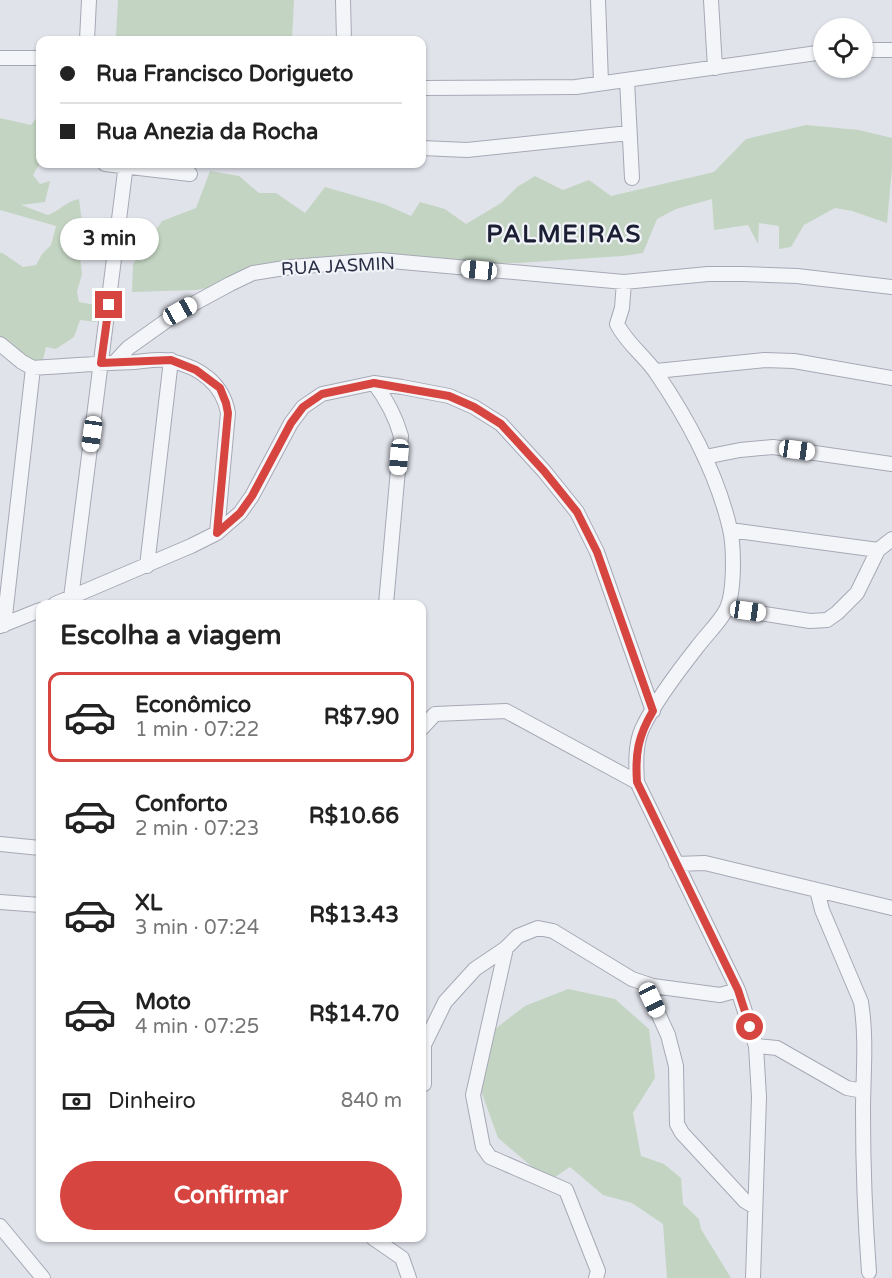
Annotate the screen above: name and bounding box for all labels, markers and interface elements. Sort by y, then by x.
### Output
map controls [813,18,873,78]
button: locate [813,18,873,78]
text: Rua Francisco Dorigueto [96,61,353,87]
text: Rua Anezia da Rocha [96,119,318,145]
callout: 3 min [60,218,158,260]
district label: PALMEIRAS [486,220,642,249]
text: 3 min [83,227,136,251]
street label: RUA JASMIN [280,252,396,280]
car [460,259,498,281]
route end [95,291,122,318]
car [160,294,200,328]
car [81,415,103,453]
car [388,438,410,476]
car [778,439,816,461]
car [729,600,767,622]
text: Escolha a viagem [60,619,282,652]
icon: car [63,690,117,744]
text: Econômico [135,692,251,718]
text: R$7.90 [324,704,399,730]
text: 1 min · 07:22 [135,718,259,742]
icon: car [63,789,117,843]
text: Conforto [135,791,228,817]
text: R$10.66 [309,803,399,829]
text: 2 min · 07:23 [135,817,259,841]
icon: car [63,888,117,942]
text: XL [135,890,162,916]
text: R$13.43 [309,902,399,928]
text: 3 min · 07:24 [135,916,259,940]
car [636,980,668,1020]
icon: car [63,987,117,1041]
text: Moto [135,989,191,1015]
text: R$14.70 [309,1001,399,1027]
route start [736,1013,763,1040]
text: 4 min · 07:25 [135,1015,259,1039]
icon: cash [60,1085,93,1118]
text: Dinheiro [108,1088,196,1114]
text: 840 m [341,1089,402,1113]
button: Confirmar [60,1161,402,1230]

